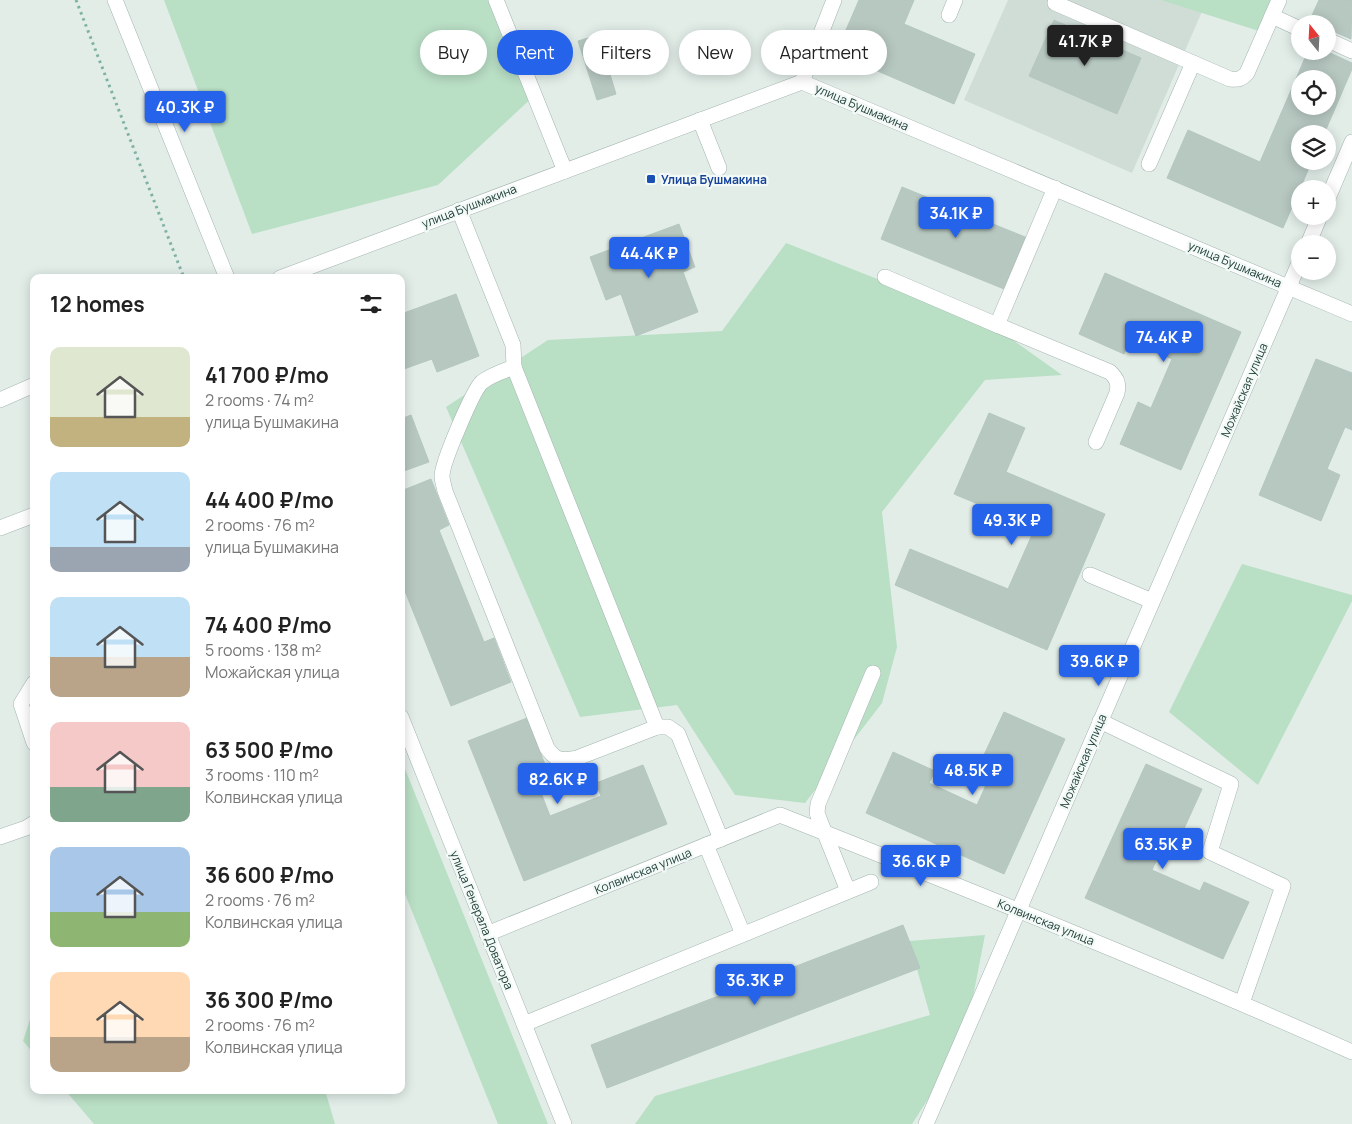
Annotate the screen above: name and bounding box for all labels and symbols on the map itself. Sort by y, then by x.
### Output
north arrow [1291,15,1336,60]
pin: 41.7K ₽ [1039,24,1131,67]
street label: улица Бушмакина [812,80,912,134]
pin: 40.3K ₽ [139,90,231,133]
place label: Улица Бушмакина [661,171,767,188]
marker: Улица Бушмакина [645,173,657,185]
street label: улица Бушмакина [419,180,519,232]
pin: 34.1K ₽ [910,196,1002,239]
pin: 44.4K ₽ [603,236,695,279]
street label: улица Бушмакина [1185,237,1285,291]
pin: 74.4K ₽ [1118,320,1210,363]
street label: Можайская улица [1216,340,1272,440]
pin: 49.3K ₽ [966,504,1058,546]
pin: 39.6K ₽ [1053,644,1145,687]
street label: Можайская улица [1055,711,1111,811]
pin: 48.5K ₽ [927,754,1019,796]
pin: 82.6K ₽ [512,762,604,805]
pin: 63.5K ₽ [1117,828,1209,870]
street label: Колвинская улица [592,844,694,898]
pin: 36.6K ₽ [875,844,967,887]
street label: улица Генерала Доватора [446,848,518,992]
street label: Колвинская улица [995,895,1097,949]
pin: 36.3K ₽ [709,964,801,1006]

